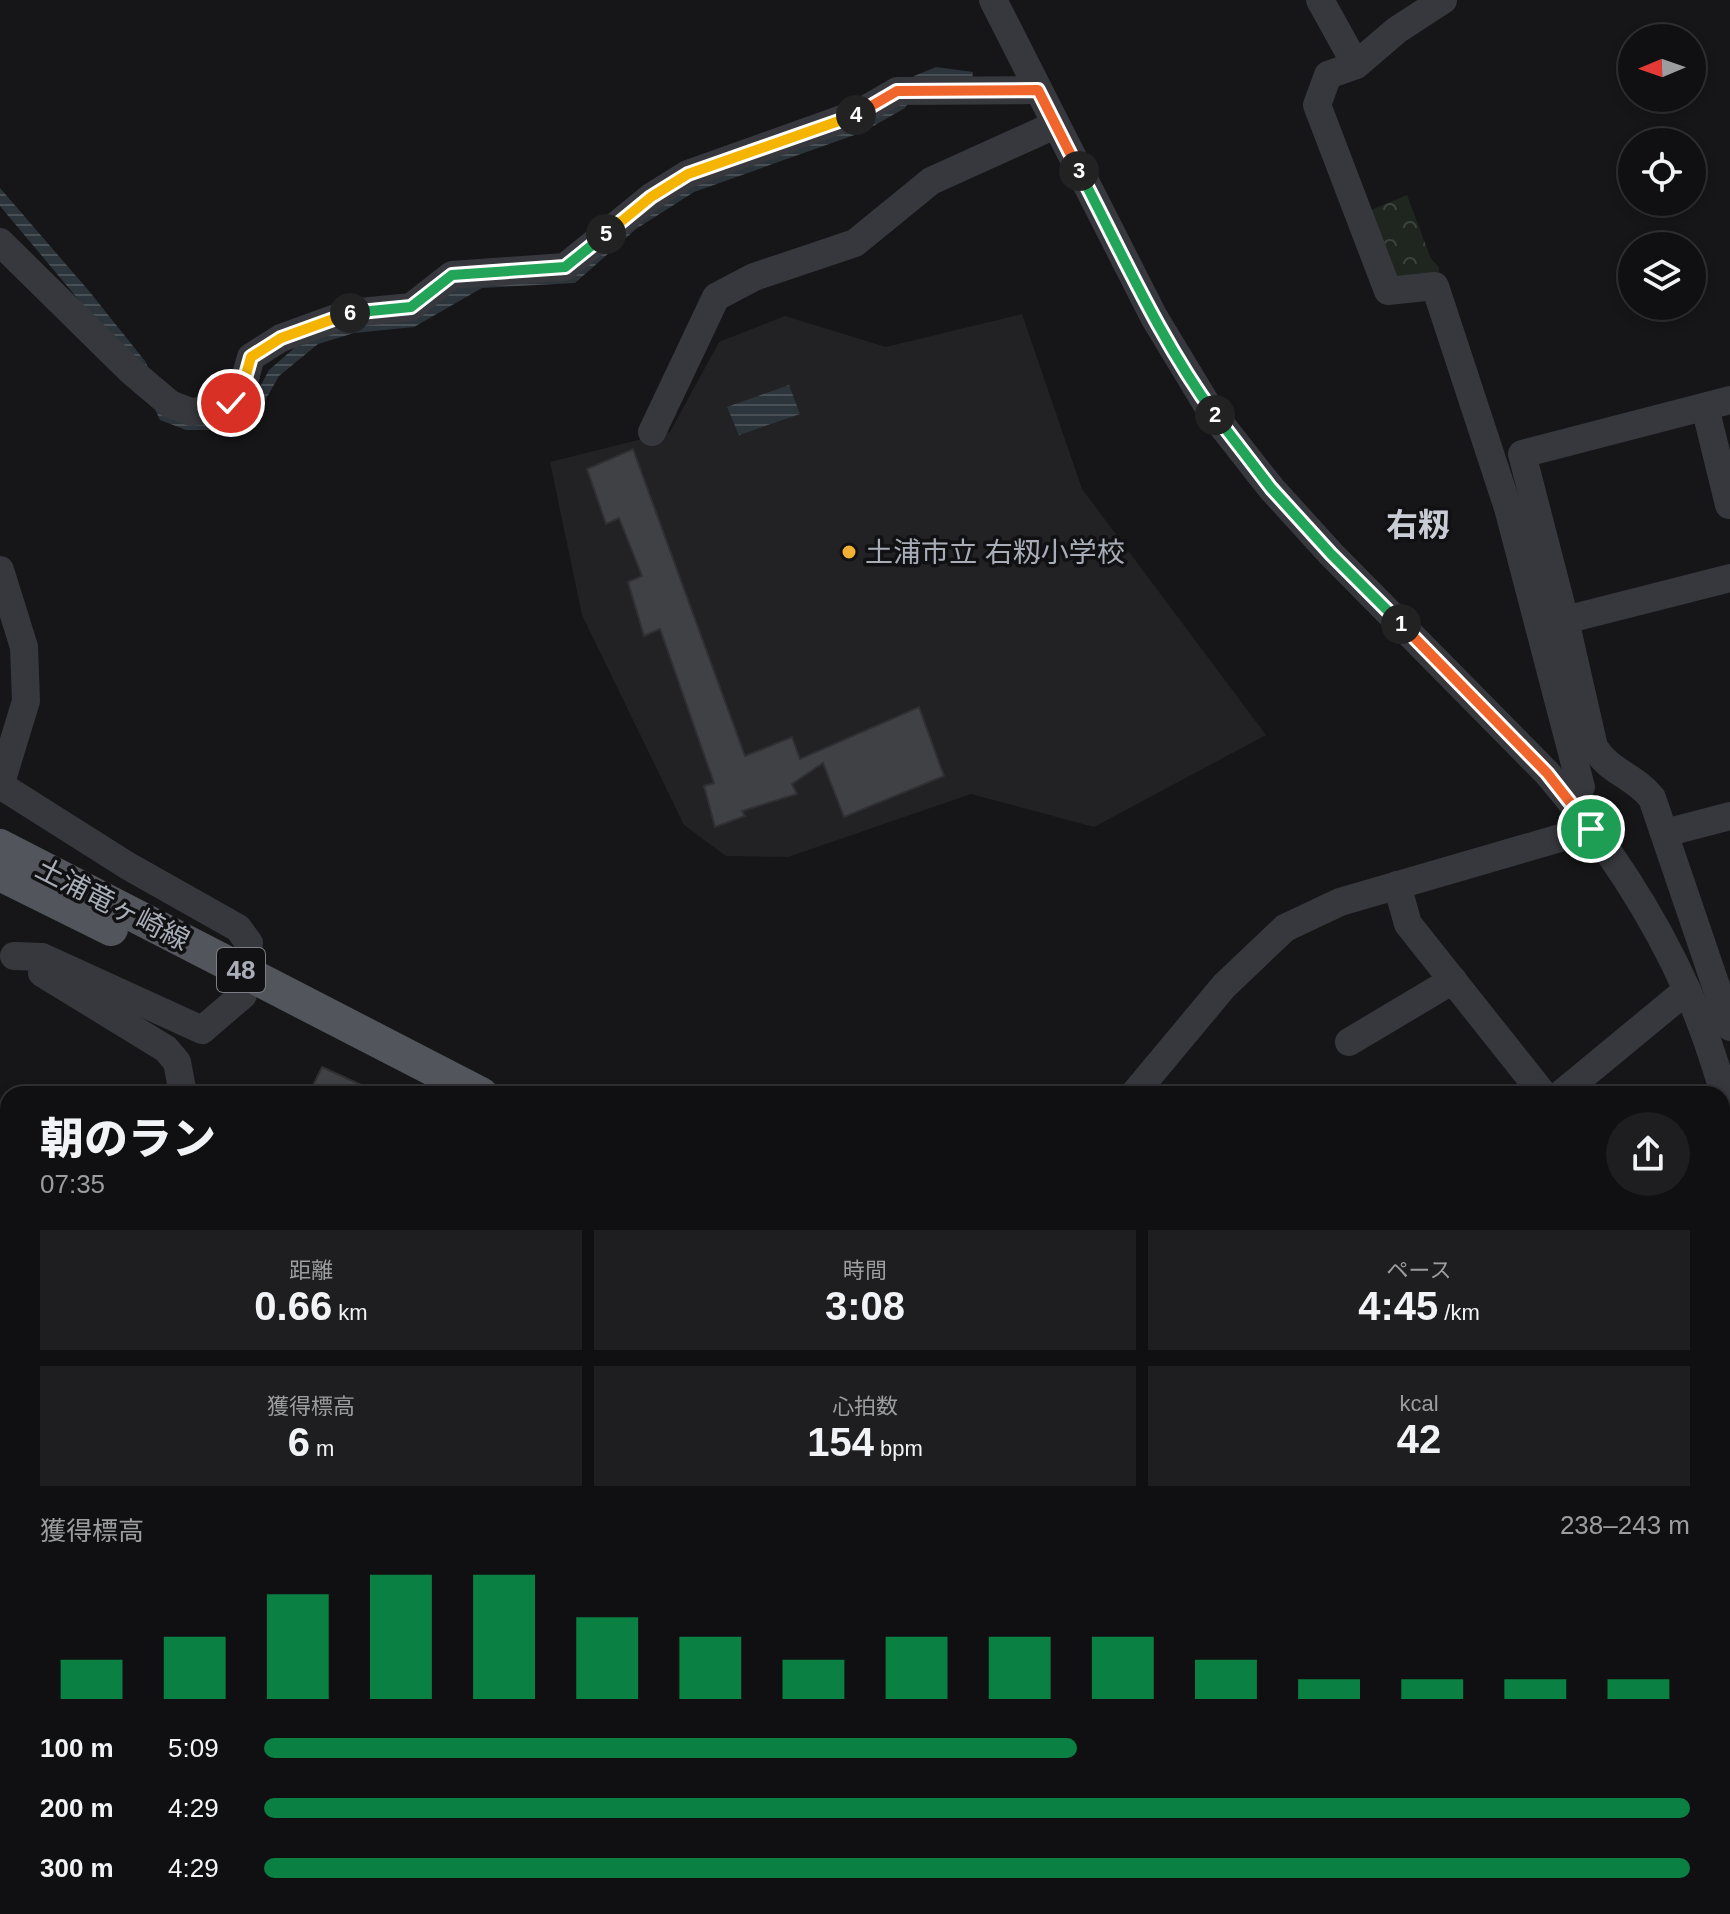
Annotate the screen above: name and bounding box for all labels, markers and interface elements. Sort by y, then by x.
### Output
north arrow [1618,24,1706,112]
map controls [1618,24,1706,320]
pin: 4 [836,95,876,135]
text: 4 [850,102,862,127]
button: locate [1618,128,1706,216]
pin: 3 [1059,151,1099,191]
text: 3 [1073,158,1085,183]
pin: 5 [586,214,626,254]
text: 5 [600,221,612,246]
button: layers [1618,232,1706,320]
pin: 6 [330,293,370,333]
text: 6 [344,300,356,325]
pin [197,369,265,437]
icon: check [209,381,253,425]
pin: 2 [1195,395,1235,435]
text: 2 [1209,402,1221,427]
district label: 右籾 [1386,507,1450,543]
place label: 土浦市立 右籾小学校 [865,537,1125,568]
marker: 土浦市立 右籾小学校 [840,543,858,561]
pin: 1 [1381,604,1421,644]
text: 1 [1395,611,1407,636]
pin [1557,795,1625,863]
icon: arrive [1569,807,1613,851]
street label: 土浦竜ヶ崎線 [31,852,195,956]
road number: 48 [217,948,265,992]
button: share [1606,1112,1690,1196]
text: 朝のラン [40,1114,216,1163]
text: 07:35 [40,1169,105,1199]
text: 距離 [289,1258,333,1283]
text: 時間 [843,1258,887,1283]
text: ペース [1387,1258,1451,1283]
text: 0.66 [254,1284,332,1328]
text: 3:08 [825,1284,905,1328]
text: 4:45 [1358,1284,1438,1328]
text: km [332,1300,368,1325]
text: /km [1438,1300,1480,1325]
text: kcal [1399,1391,1439,1416]
text: 獲得標高 [267,1394,355,1419]
text: 心拍数 [832,1394,898,1419]
text: 42 [1397,1417,1441,1461]
text: 6 [288,1420,310,1464]
text: 154 [807,1420,874,1464]
text: m [310,1436,334,1461]
text: bpm [874,1436,923,1461]
text: 238–243 m [1560,1510,1690,1540]
text: 獲得標高 [40,1516,144,1546]
text: 100 m [40,1733,114,1763]
text: 5:09 [168,1733,219,1763]
text: 200 m [40,1793,114,1823]
text: 4:29 [168,1793,219,1823]
text: 300 m [40,1853,114,1883]
text: 4:29 [168,1853,219,1883]

